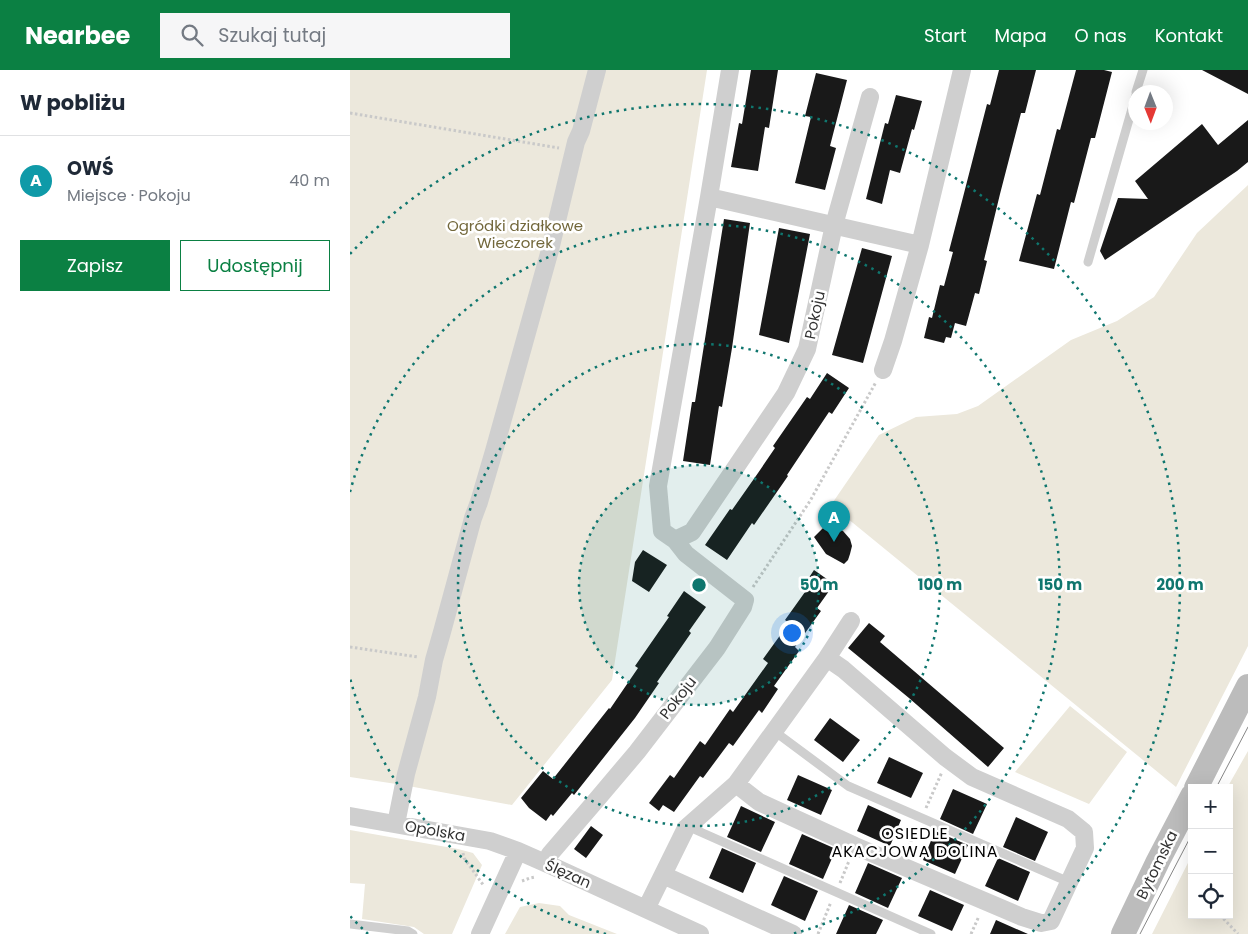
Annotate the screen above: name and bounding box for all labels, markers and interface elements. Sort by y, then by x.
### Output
search box [160,13,510,58]
text: Nearbee [25,19,130,52]
icon: search [178,21,206,49]
text: Szukaj tutaj [218,22,326,49]
text: Start [924,23,967,48]
text: Mapa [995,23,1047,48]
text: O nas [1075,23,1127,48]
text: Kontakt [1155,23,1223,48]
north arrow [1128,85,1173,130]
text: W pobliżu [20,88,125,117]
text: OWŚ [67,155,114,182]
text: A [30,169,42,192]
text: 40 m [289,169,330,192]
text: Miejsce · Pokoju [67,184,191,207]
park label: Ogródki działkowe Wieczorek [447,215,583,253]
button: Zapisz [20,240,170,291]
button: Udostępnij [180,240,330,291]
street label: Pokoju [799,289,830,341]
pin: A [818,501,850,542]
text: 50 m [800,574,838,595]
text: 100 m [918,574,962,595]
text: 150 m [1038,574,1082,595]
text: 200 m [1156,574,1204,595]
centre of rings [690,576,708,594]
your location [779,620,805,646]
street label: Pokoju [654,672,701,723]
map controls [1188,784,1233,919]
button: + [1188,784,1233,829]
street label: Opolska [403,815,467,846]
district label: OSIEDLE AKACJOWA DOLINA [831,822,999,863]
street label: Bytomska [1131,827,1182,903]
button: − [1188,829,1233,874]
street label: Ślęzan [542,854,595,893]
button: locate [1188,874,1233,919]

